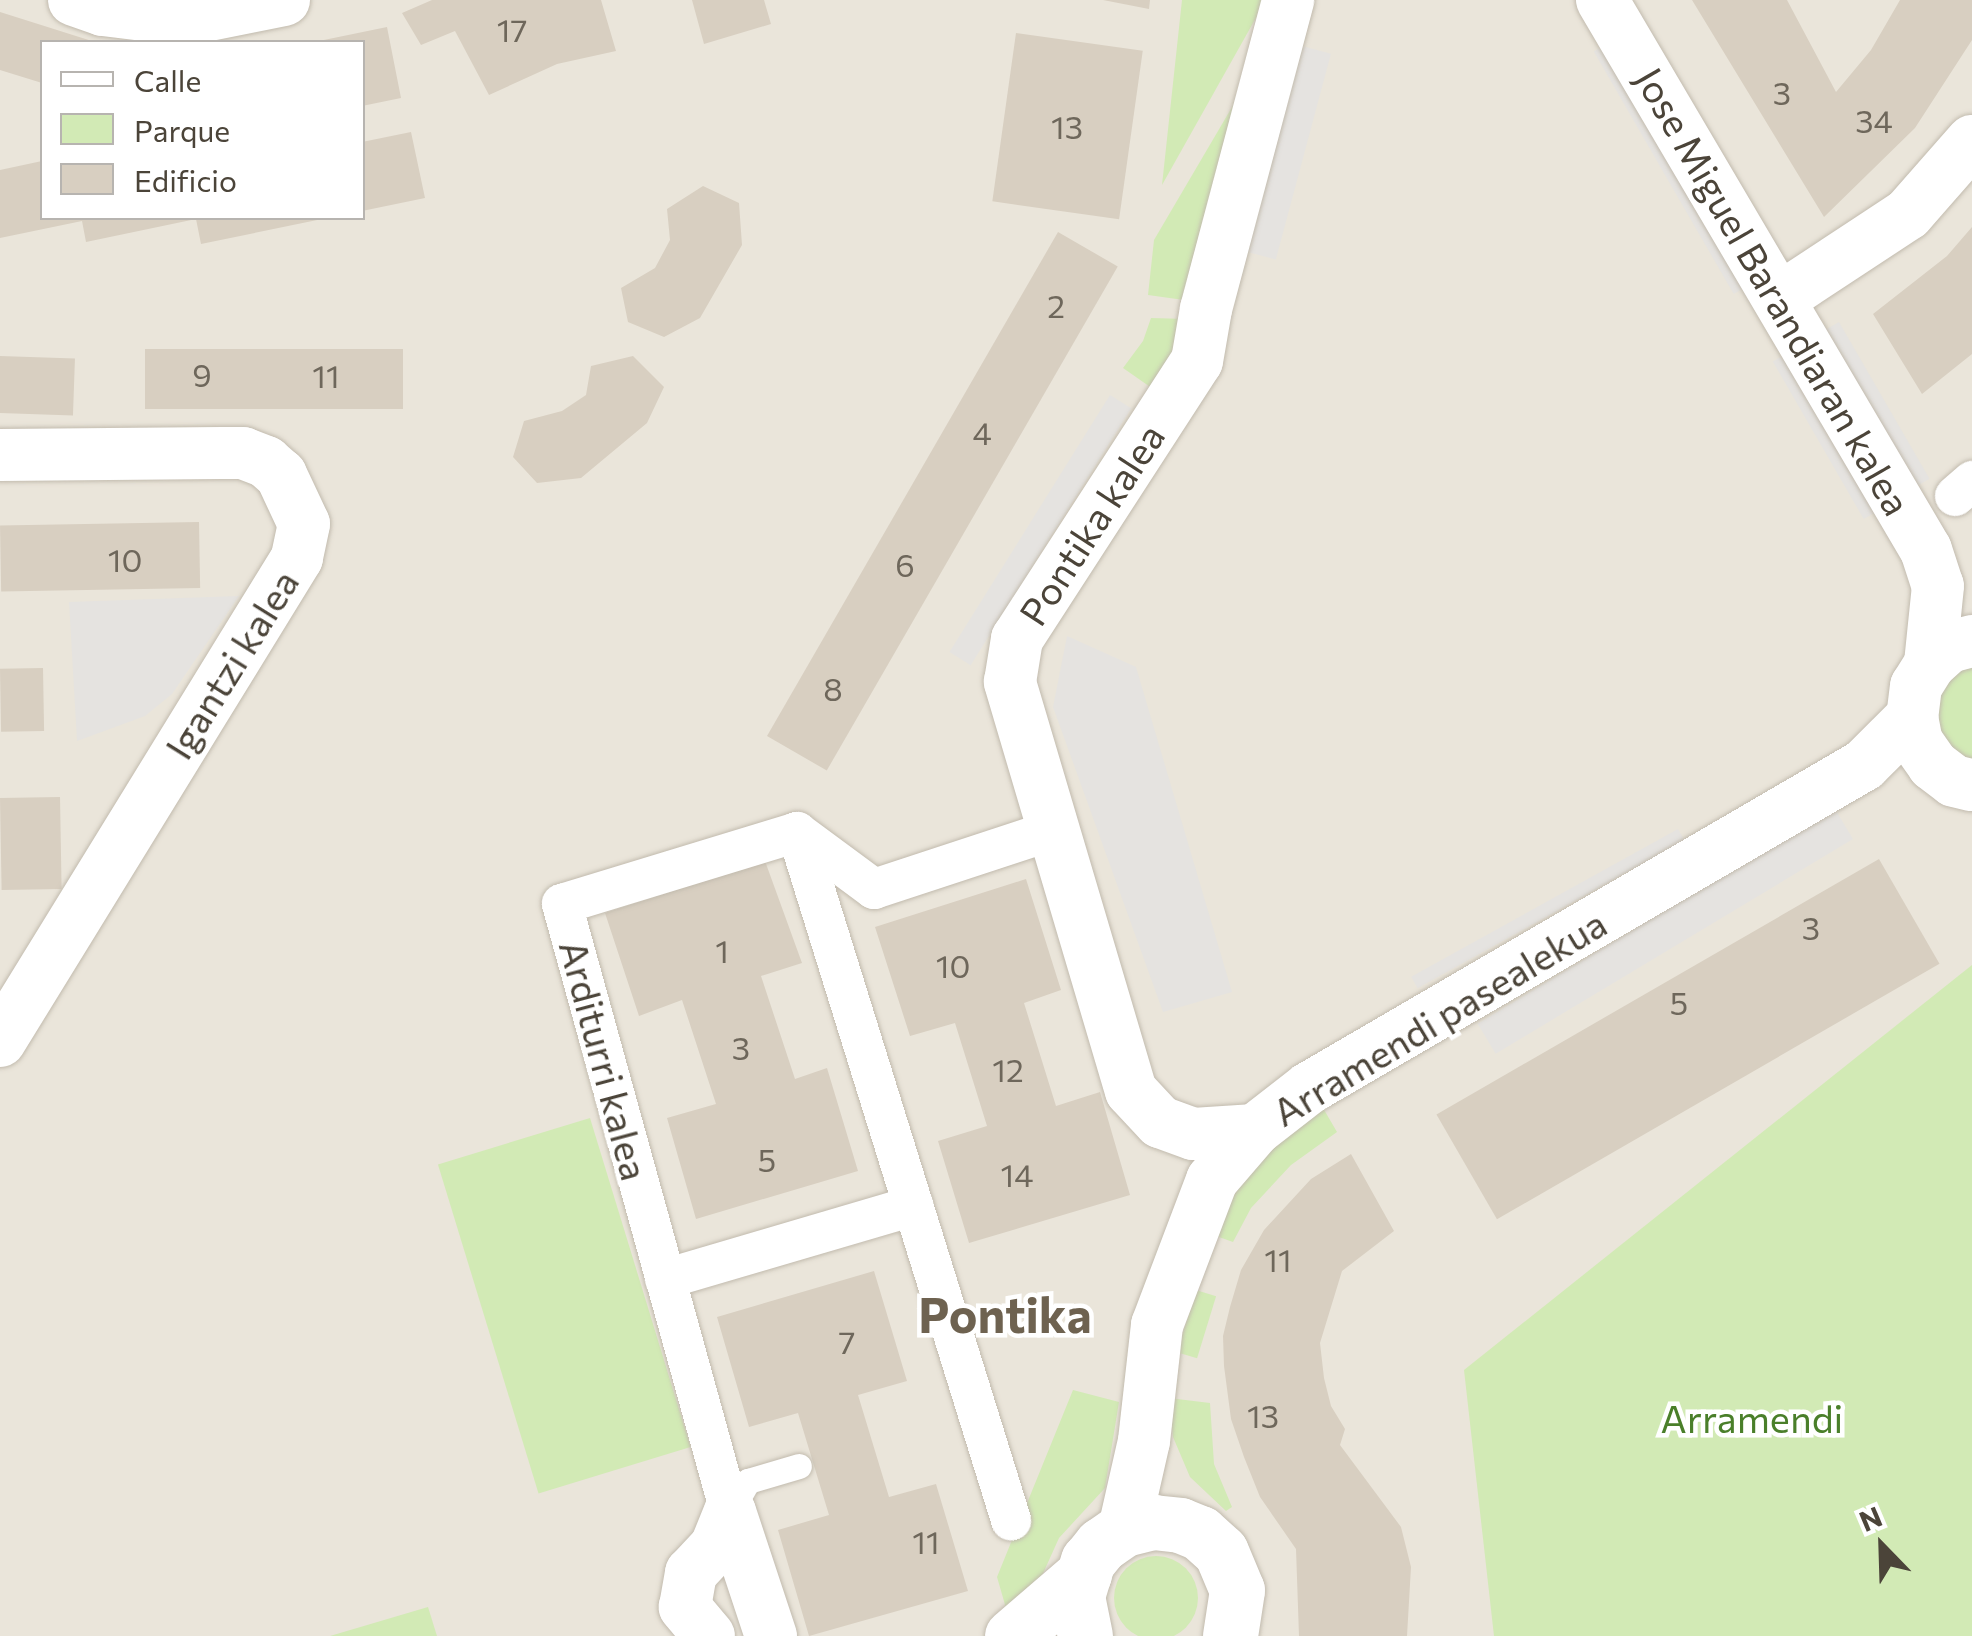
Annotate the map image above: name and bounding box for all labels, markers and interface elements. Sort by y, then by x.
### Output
house number: 17 [497,10,527,48]
legend [40,40,365,220]
street label: Jose Miguel Barandiaran kalea [1627,59,1921,523]
text: Calle [134,61,201,98]
house number: 3 [1773,73,1791,111]
house number: 34 [1855,101,1893,139]
house number: 13 [1051,107,1083,145]
text: Parque [134,111,230,148]
text: Edificio [134,161,237,198]
house number: 2 [1047,286,1065,324]
house number: 9 [192,355,212,393]
house number: 11 [312,356,340,394]
house number: 4 [972,413,992,451]
street label: Pontika kalea [1009,415,1173,633]
house number: 10 [108,540,142,578]
house number: 6 [895,545,915,583]
street label: Igantzi kalea [155,561,307,767]
house number: 8 [823,669,843,707]
street label: Arramendi pasealekua [1264,899,1614,1135]
house number: 3 [1802,908,1820,946]
house number: 1 [715,931,729,969]
street label: Arditurri kalea [551,935,659,1185]
house number: 10 [936,946,970,984]
house number: 5 [1670,983,1688,1021]
house number: 3 [732,1028,750,1066]
house number: 12 [992,1050,1024,1088]
house number: 5 [758,1140,776,1178]
house number: 14 [1001,1155,1033,1193]
house number: 11 [1264,1240,1292,1278]
district label: Pontika [918,1285,1092,1343]
house number: 7 [839,1322,855,1360]
park label: Arramendi [1661,1395,1843,1441]
house number: 13 [1247,1396,1279,1434]
north arrow [1832,1496,1932,1596]
text: N [1854,1499,1887,1538]
house number: 11 [912,1522,940,1560]

